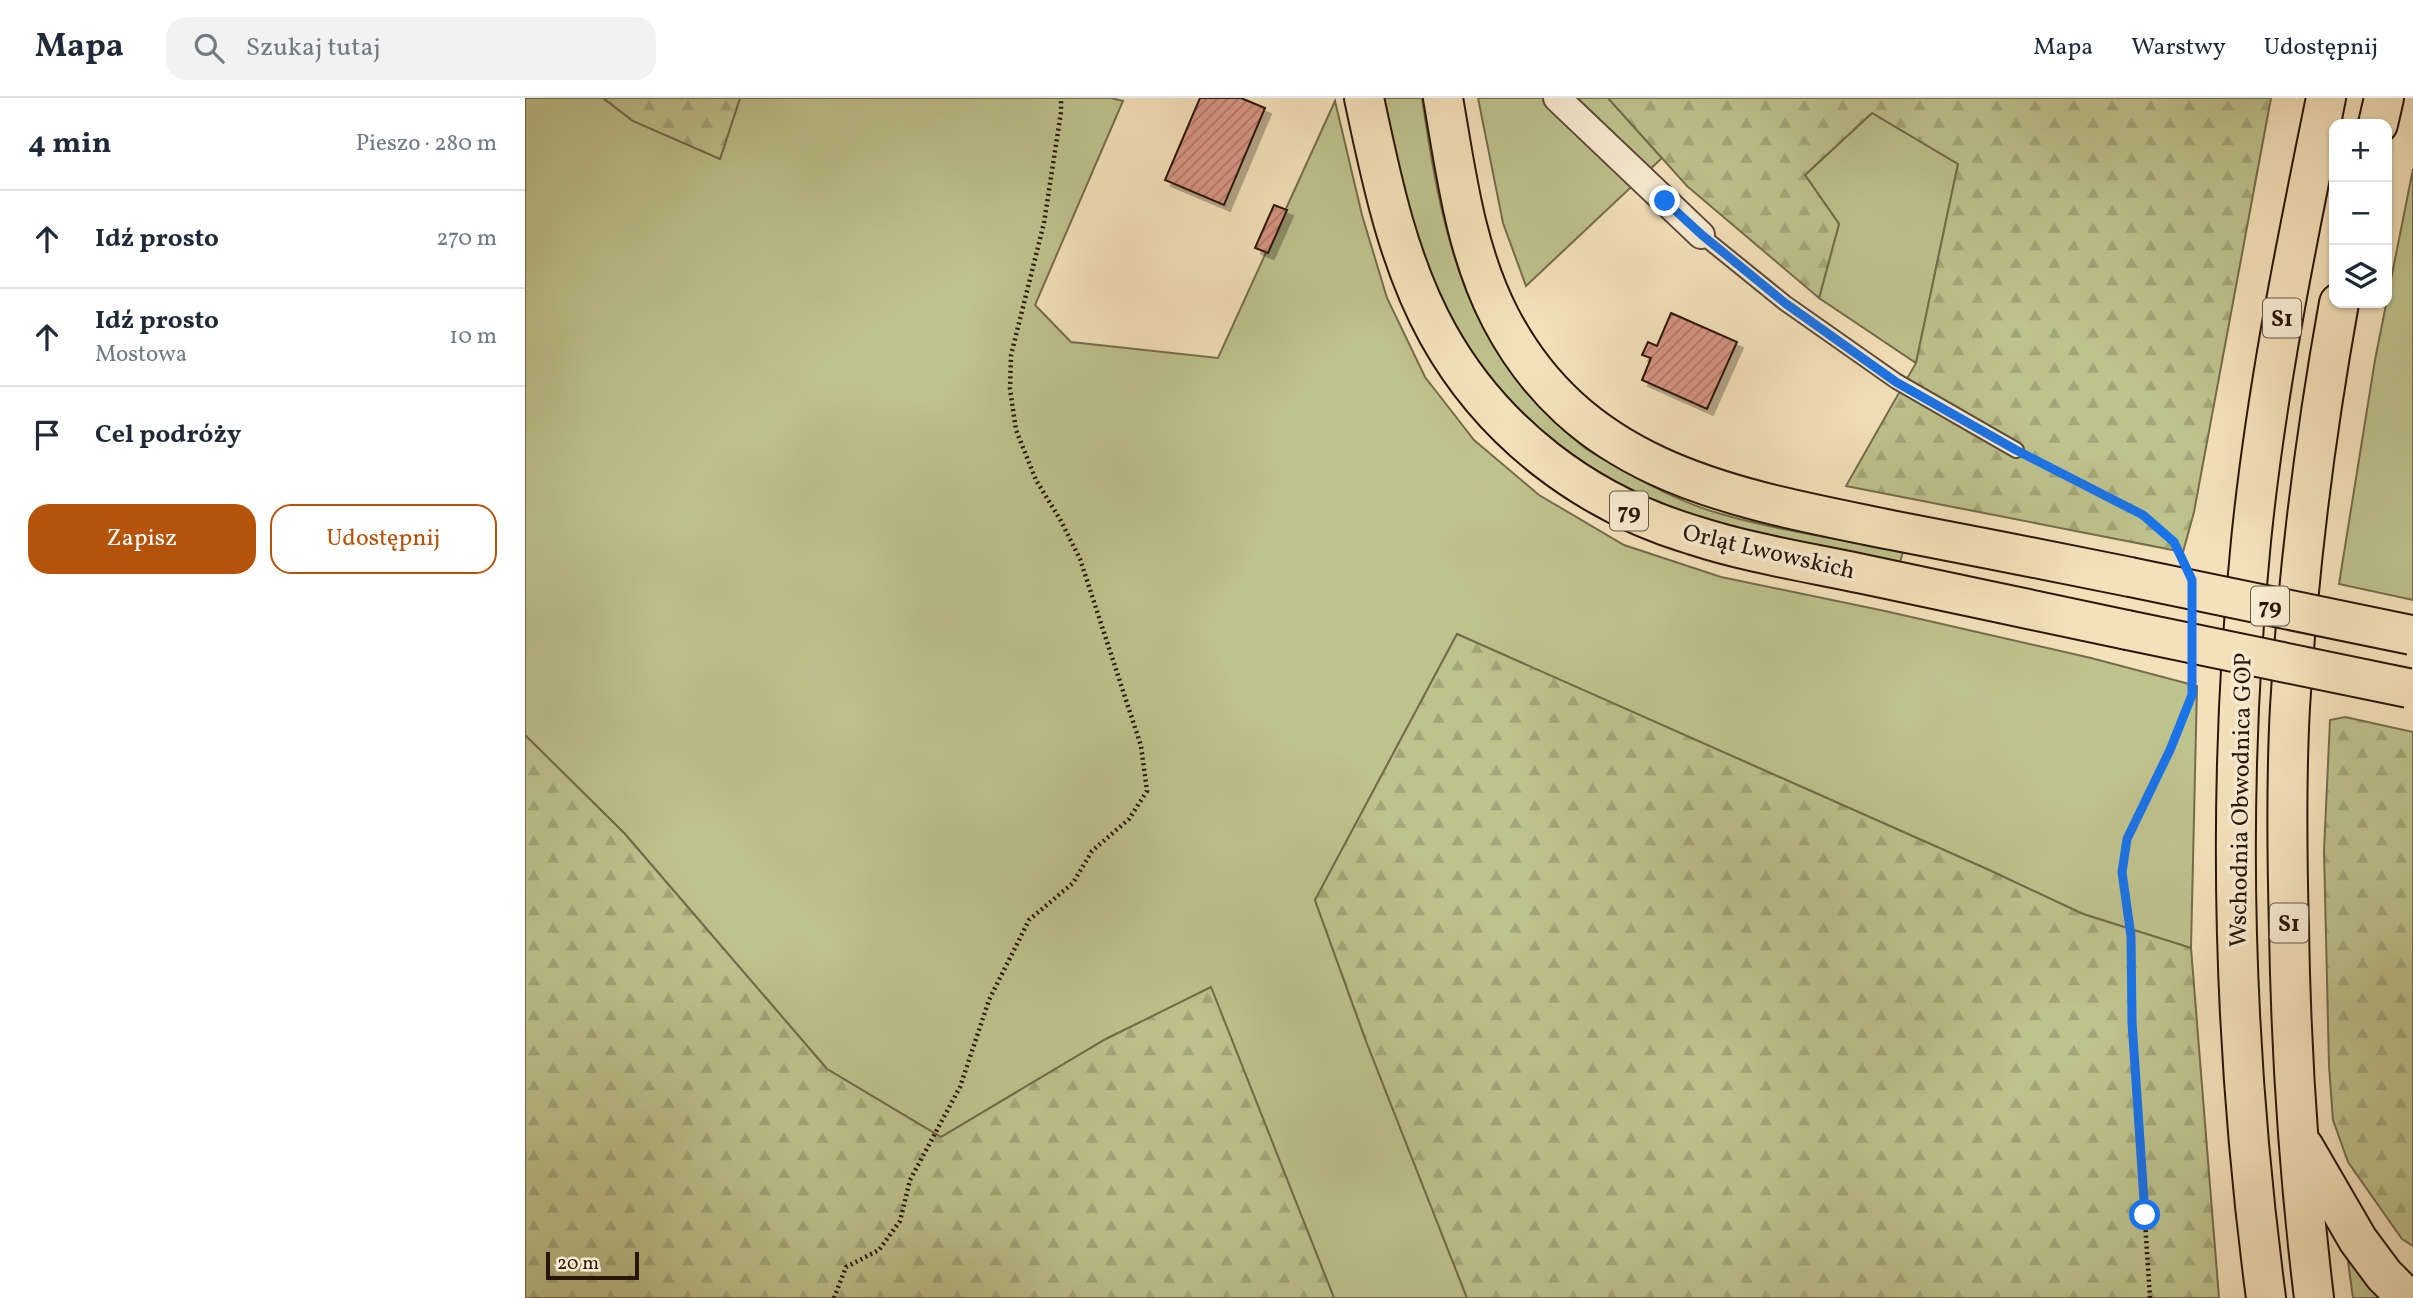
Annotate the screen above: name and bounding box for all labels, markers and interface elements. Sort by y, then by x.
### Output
search box [166,17,656,80]
text: Mapa [35,25,124,71]
icon: search [190,29,228,67]
text: Szukaj tutaj [246,30,381,66]
text: Mapa [2033,31,2093,65]
text: Warstwy [2131,31,2226,65]
text: Udostępnij [2264,31,2378,65]
map controls [2329,119,2392,308]
button: + [2329,119,2392,182]
text: 4 min [28,123,112,165]
text: Pieszo · 280 m [356,128,497,160]
button: − [2329,182,2392,245]
route end [1649,185,1680,216]
icon: ahead [28,220,66,258]
text: Idź prosto [95,221,219,257]
text: 270 m [436,223,497,255]
button: layers [2329,245,2392,308]
road number: S1 [2263,298,2301,338]
text: Idź prosto [95,303,219,339]
icon: ahead [28,318,66,356]
text: 10 m [449,321,497,353]
text: Mostowa [95,339,187,371]
icon: arrive [28,416,66,454]
text: Cel podróży [95,417,241,453]
road number: 79 [1610,492,1648,530]
button: Zapisz [28,504,256,574]
button: Udostępnij [270,504,497,574]
street label: Orląt Lwowskich [1679,517,1858,589]
road number: 79 [2251,586,2289,626]
street label: Wschodnia Obwodnica GOP [2222,652,2262,948]
road number: S1 [2270,904,2308,943]
route start [2129,1199,2160,1230]
scale bar [546,1249,639,1281]
text: 20 m [557,1251,599,1277]

